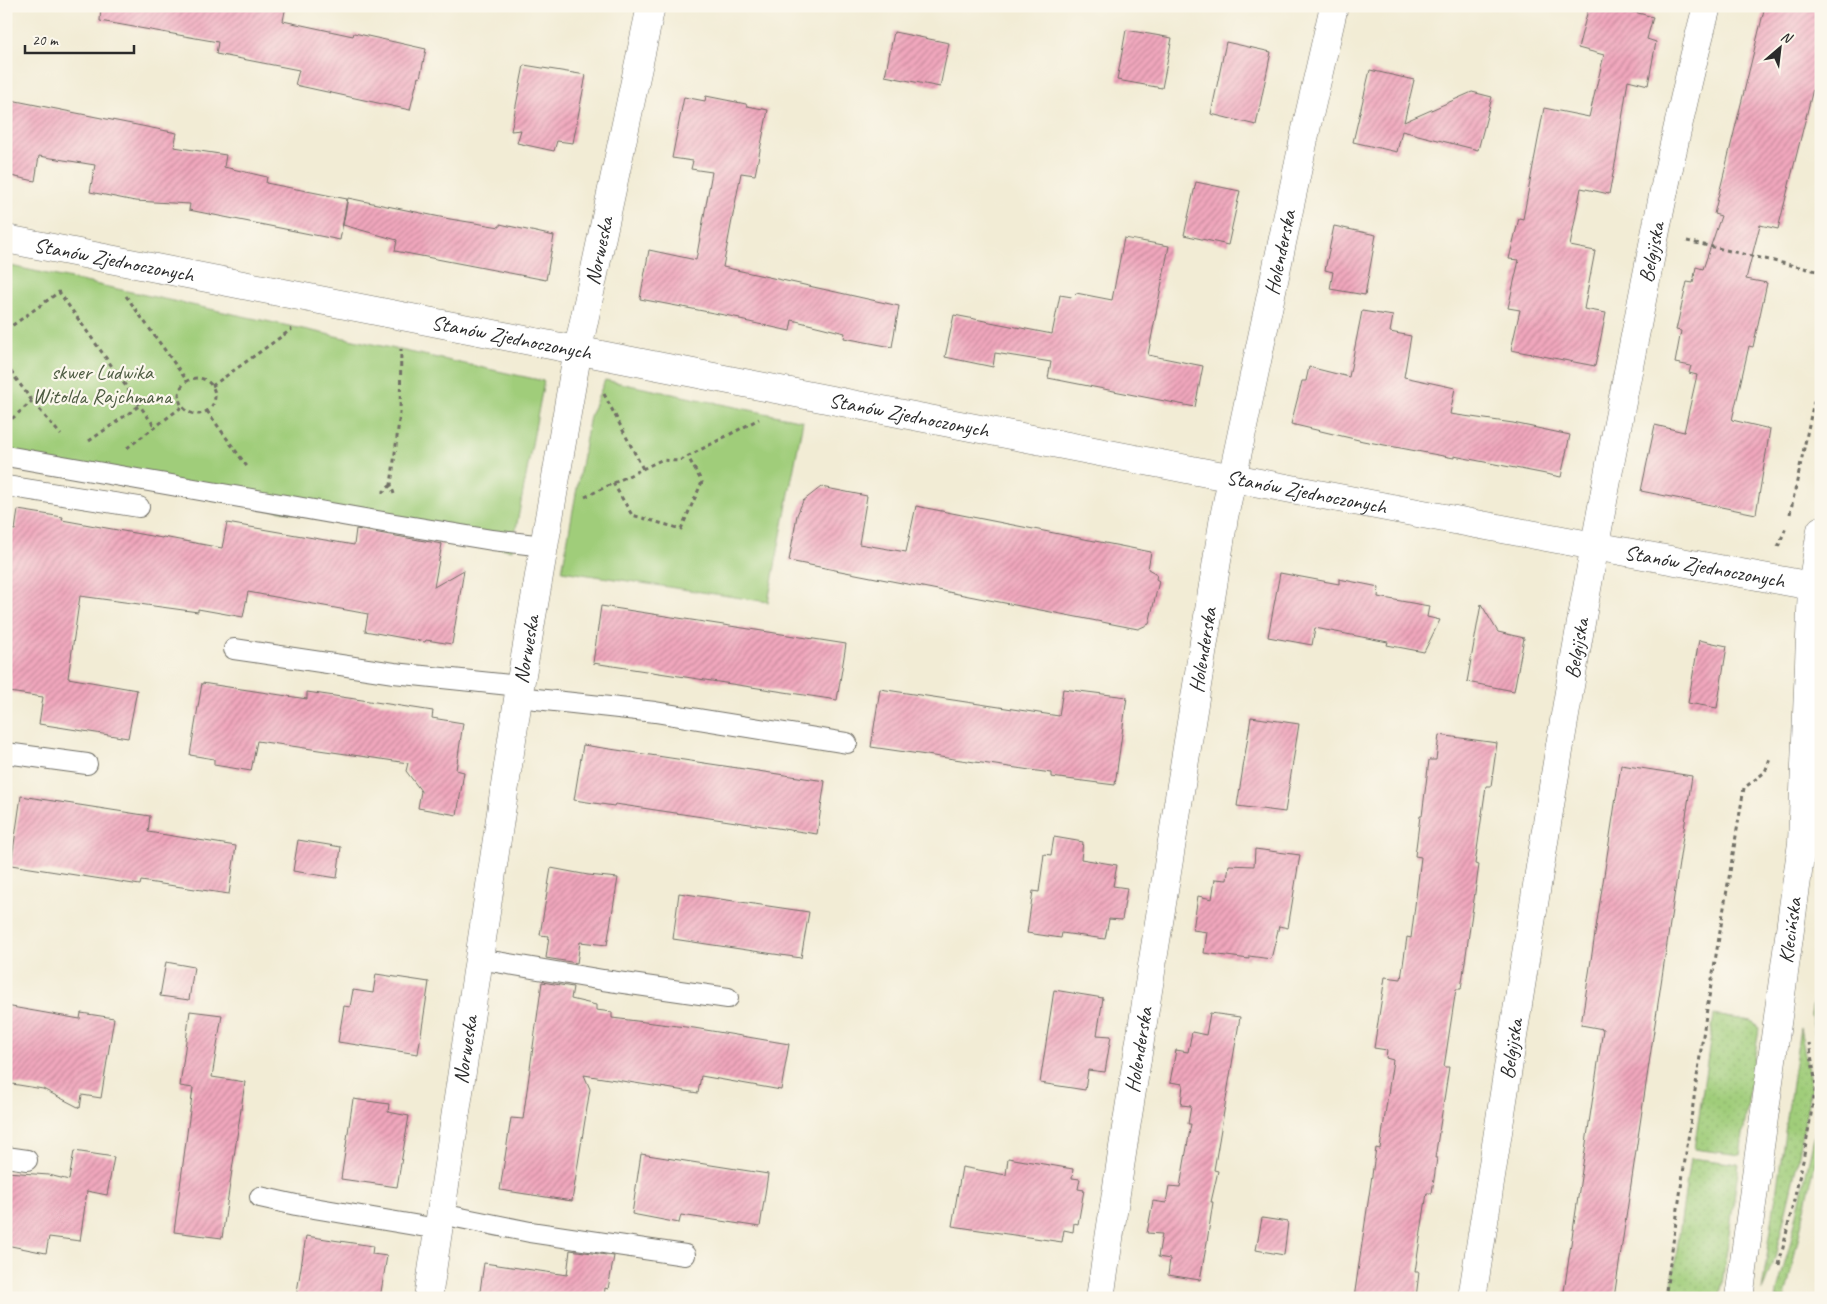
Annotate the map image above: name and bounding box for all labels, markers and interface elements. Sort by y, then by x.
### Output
scale bar [25,22,134,54]
north arrow [1754,22,1804,72]
text: N [1778,27,1796,48]
text: 20 m [32,31,59,50]
street label: Holenderska [1258,206,1302,297]
street label: Norweska [579,212,619,287]
street label: Belgijska [1633,218,1671,285]
street label: Stanów Zjednoczonych [32,232,197,288]
street label: Stanów Zjednoczonych [429,309,595,366]
park label: skwer Ludwika Witolda Rajchmana [32,359,174,409]
street label: Stanów Zjednoczonych [827,387,992,444]
street label: Stanów Zjednoczonych [1224,464,1390,520]
street label: Stanów Zjednoczonych [1622,539,1788,594]
street label: Holenderska [1183,604,1223,694]
street label: Norweska [508,611,545,685]
street label: Belgijska [1559,614,1595,680]
street label: Klecińska [1772,894,1808,965]
street label: Holenderska [1119,1004,1158,1094]
street label: Norweska [447,1012,484,1086]
street label: Belgijska [1493,1015,1529,1081]

